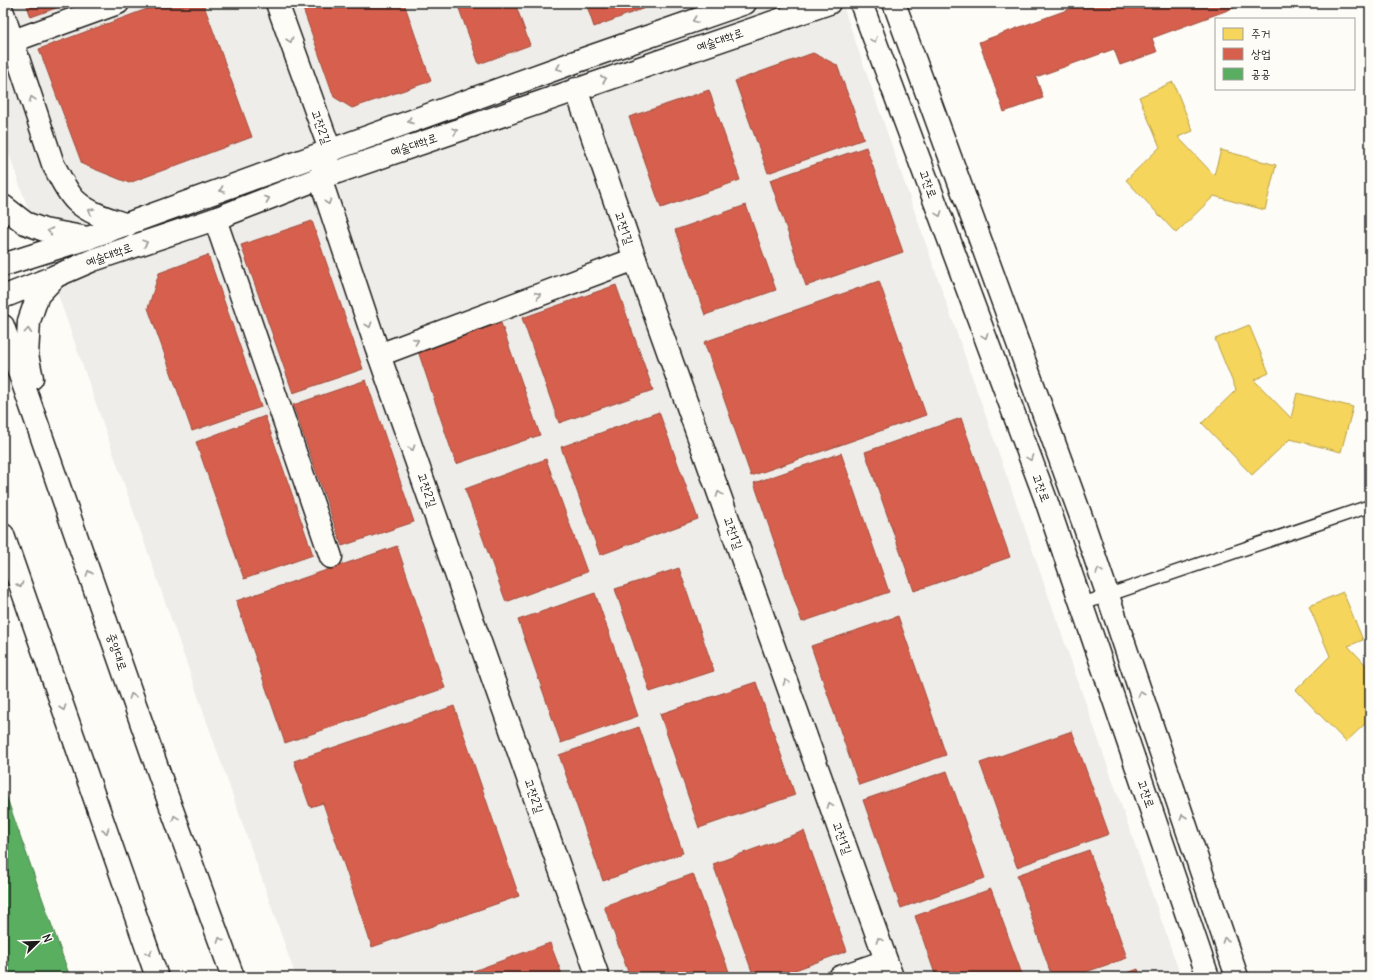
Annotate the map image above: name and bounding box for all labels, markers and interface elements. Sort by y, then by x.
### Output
one-way arrow [691,16,698,24]
legend [1215,18,1355,90]
street label: 예술대학로 [695,25,745,54]
text: 주거 [1251,26,1270,41]
one-way arrow [286,36,294,43]
one-way arrow [870,36,878,43]
text: 상업 [1251,46,1270,61]
one-way arrow [555,63,562,71]
text: 공공 [1251,66,1270,81]
one-way arrow [601,76,608,84]
one-way arrow [28,96,36,103]
street label: 고잔2길 [308,108,335,146]
one-way arrow [407,117,414,125]
one-way arrow [451,127,458,136]
street label: 예술대학로 [389,130,439,159]
street label: 고잔로 [916,168,940,200]
one-way arrow [219,185,226,193]
one-way arrow [263,195,270,203]
one-way arrow [323,198,332,205]
one-way arrow [88,208,95,215]
street label: 고잔1길 [612,209,637,247]
one-way arrow [935,210,943,217]
one-way arrow [46,227,53,235]
street label: 예술대학로 [84,239,134,270]
one-way arrow [141,239,148,247]
one-way arrow [534,292,541,300]
one-way arrow [365,322,373,329]
one-way arrow [24,327,33,334]
one-way arrow [980,332,988,339]
one-way arrow [412,337,419,345]
one-way arrow [407,444,416,451]
one-way arrow [1026,454,1034,461]
street label: 고잔2길 [415,471,440,509]
street label: 고잔로 [1029,472,1053,504]
one-way arrow [715,491,724,498]
street label: 고잔1길 [721,514,746,552]
one-way arrow [1096,567,1104,574]
one-way arrow [86,569,94,576]
one-way arrow [16,582,24,589]
street label: 중앙대로 [104,631,131,673]
one-way arrow [783,679,791,686]
one-way arrow [1137,691,1146,698]
one-way arrow [129,692,137,699]
one-way arrow [59,704,67,711]
street label: 고잔2길 [522,777,547,815]
street label: 고잔로 [1135,778,1158,810]
one-way arrow [827,801,835,808]
one-way arrow [1179,814,1187,821]
one-way arrow [172,815,180,822]
street label: 고잔1길 [830,819,855,857]
one-way arrow [101,827,110,834]
north arrow [18,922,58,962]
text: N [39,932,55,944]
one-way arrow [216,937,224,944]
one-way arrow [875,937,883,944]
one-way arrow [1221,937,1229,944]
one-way arrow [144,950,153,957]

